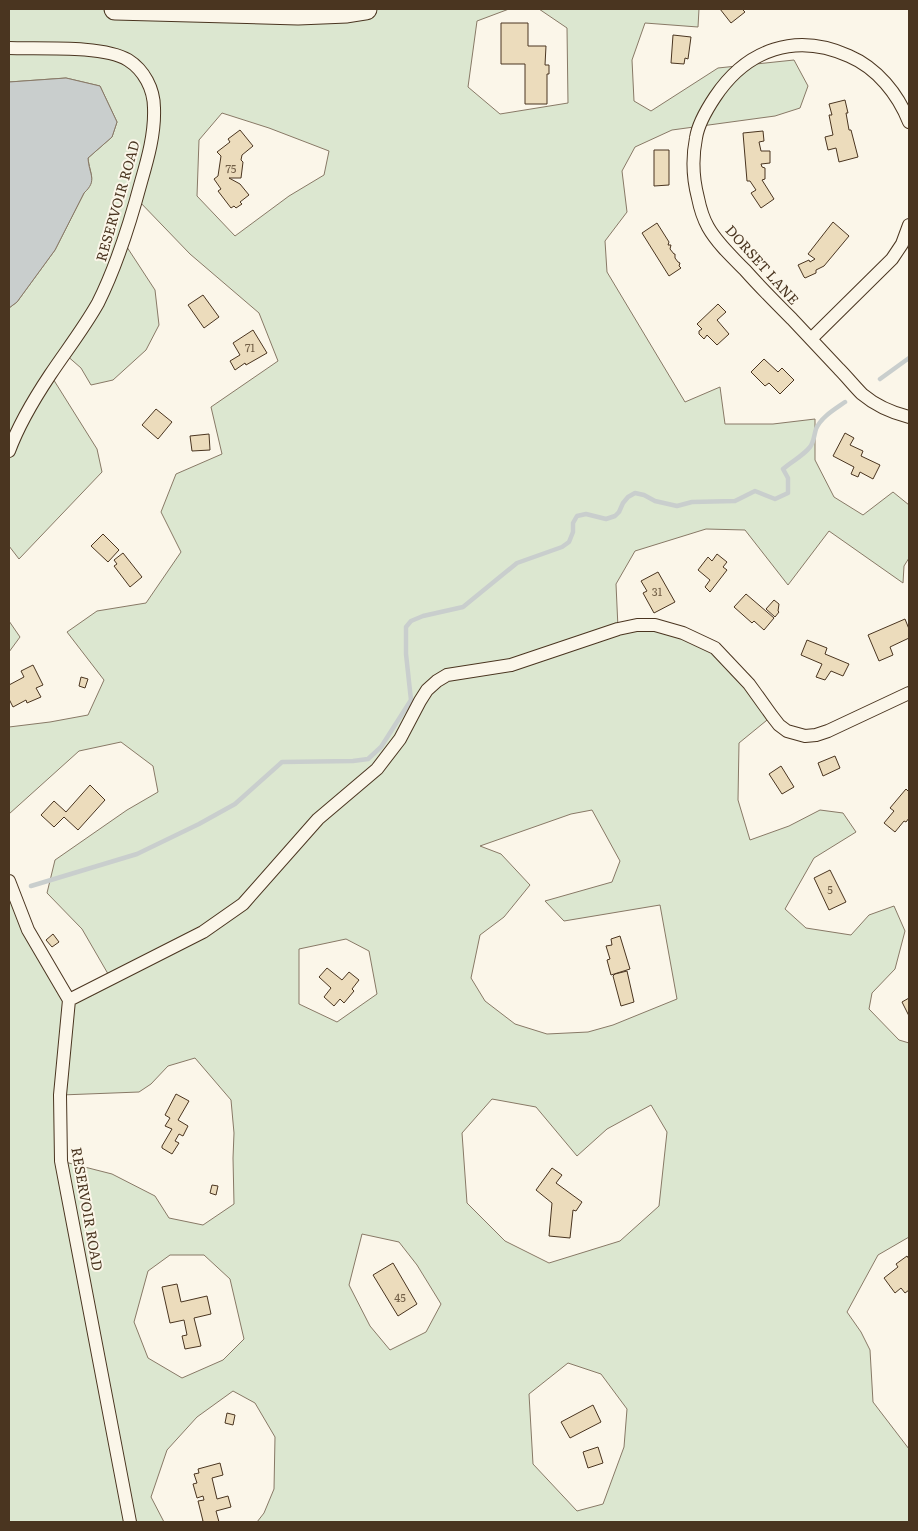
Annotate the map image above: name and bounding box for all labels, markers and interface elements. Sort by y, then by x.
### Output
street label: RESERVOIR ROAD [90,138,144,264]
house number: 75 [226,160,237,176]
street label: DORSET LANE [721,220,804,309]
house number: 71 [245,339,256,355]
house number: 31 [652,583,663,599]
house number: 5 [827,881,833,897]
street label: RESERVOIR ROAD [67,1145,109,1272]
house number: 45 [394,1289,406,1305]

